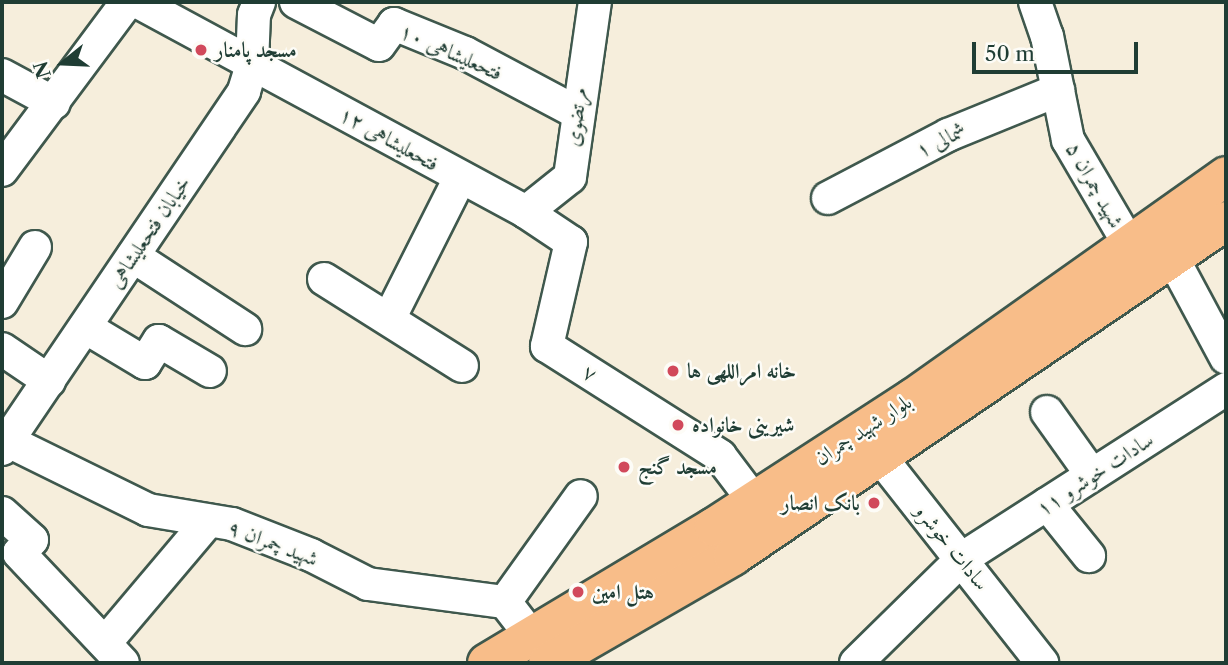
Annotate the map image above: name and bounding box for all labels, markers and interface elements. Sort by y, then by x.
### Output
street label: فتحعلیشاهی ۱۰ [396,18,506,86]
north arrow [28,28,98,98]
scale bar [976,28,1142,72]
place label: مسجد پامنار [215,37,297,63]
text: 50 m [985,41,1035,66]
marker: مسجد پامنار [193,42,209,58]
text: N [29,58,56,81]
street label: مرتضوی [560,86,592,148]
street label: فتحعلیشاهی ۱۲ [335,101,443,177]
street label: شمالی ۱ [912,117,970,163]
street label: شهید چمران ۵ [1061,138,1129,232]
street label: خیابان فتحعلیشاهی [102,171,196,293]
place label: خانه امراللهی ها [687,358,796,384]
street label: ۷ [578,359,602,387]
marker: خانه امراللهی ها [665,363,681,379]
street label: بلوار شهید چمران [810,389,916,471]
place label: شیرینی خانواده [692,412,794,438]
marker: شیرینی خانواده [670,417,686,433]
street label: سادات خوشرو ۱۱ [1032,427,1158,521]
place label: مسجد گنج [638,454,717,480]
marker: مسجد گنج [616,459,632,475]
place label: بانک انصار [781,490,860,516]
marker: بانک انصار [866,495,882,511]
street label: سادات خوشرو [909,499,995,595]
street label: شهید چمران ۹ [224,514,322,572]
place label: هتل امین [592,579,654,605]
marker: هتل امین [570,584,586,600]

